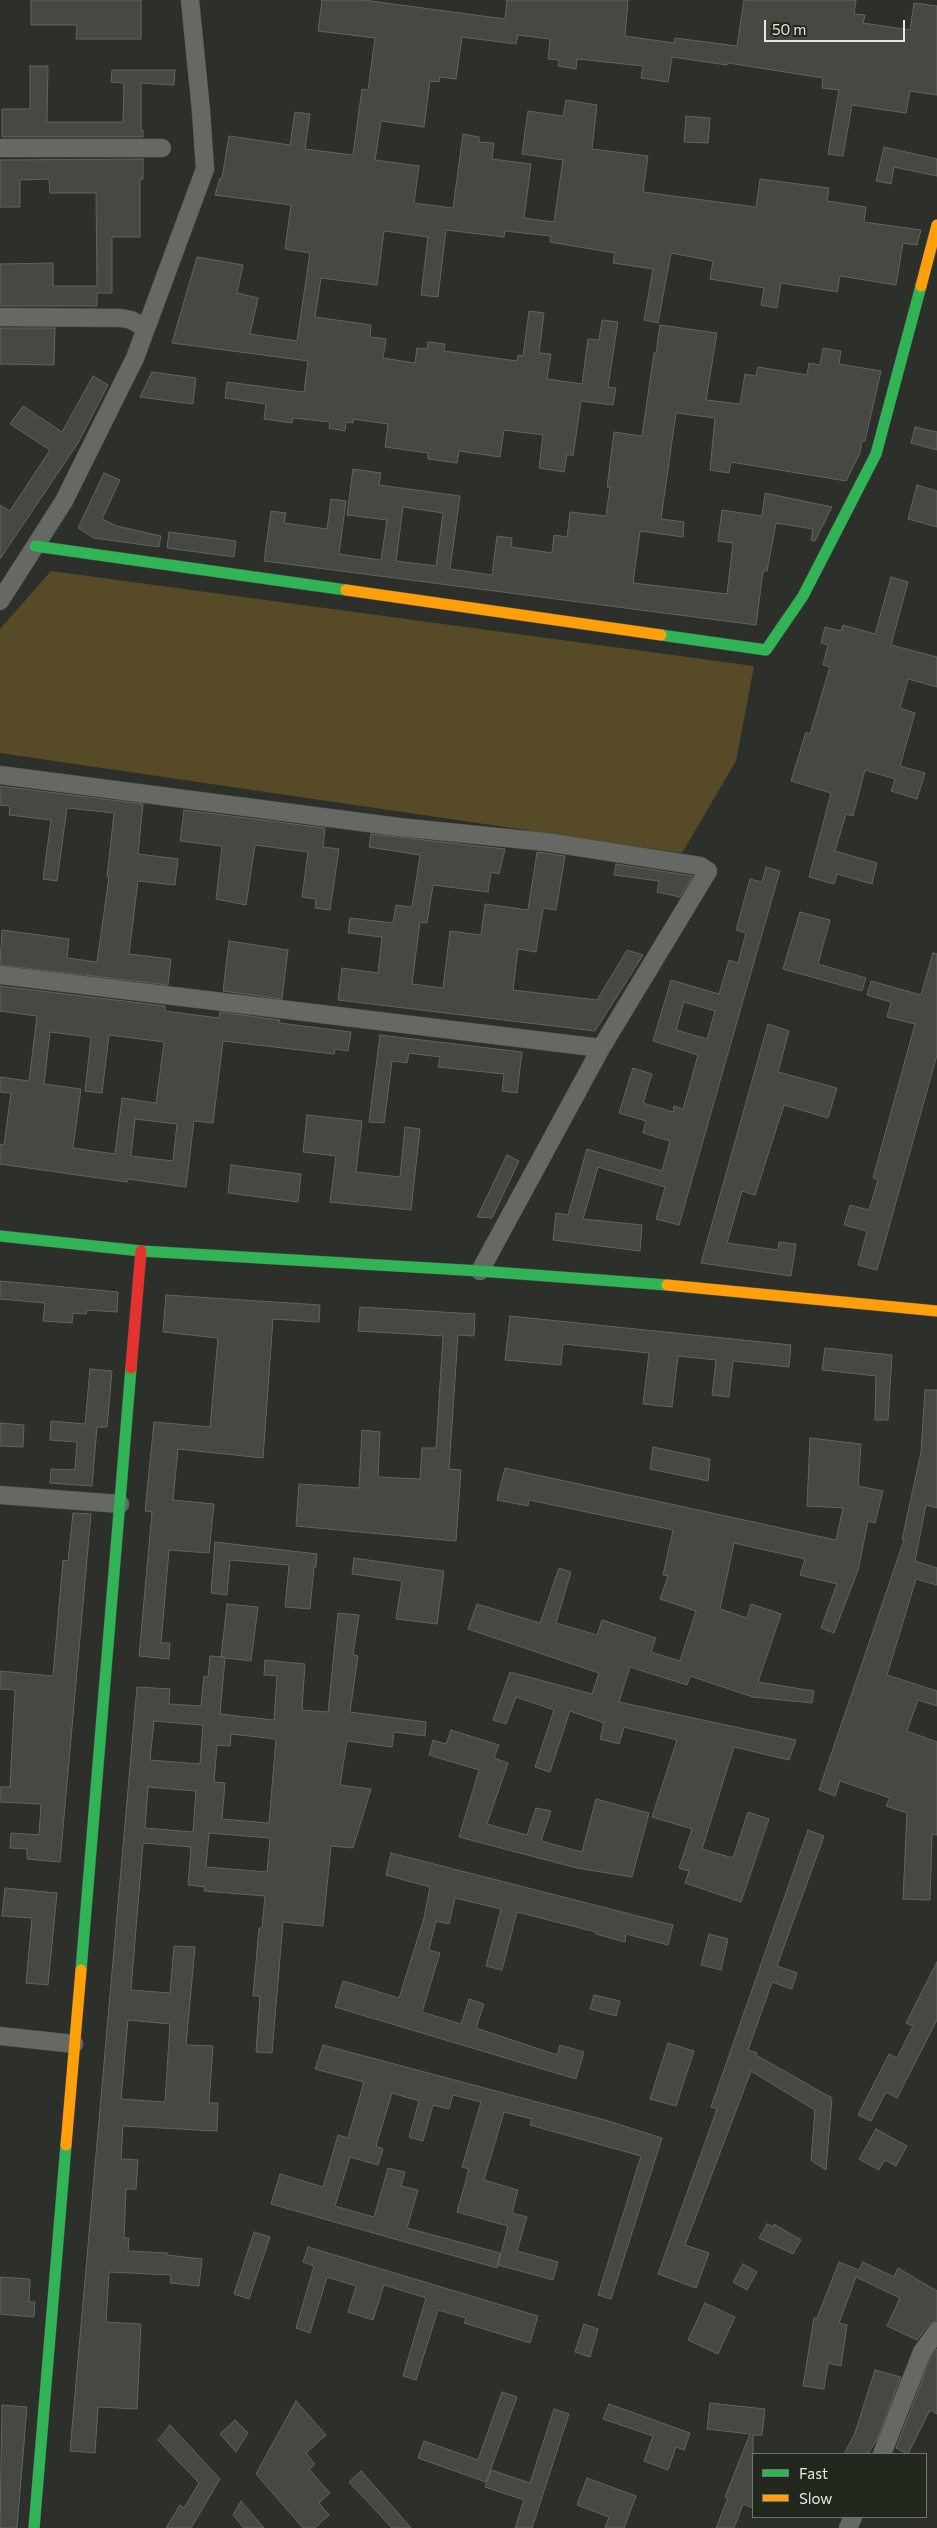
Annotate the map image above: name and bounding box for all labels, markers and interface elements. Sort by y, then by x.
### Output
scale bar [767,10,908,42]
text: 50 m [772,20,806,38]
legend [752,2453,927,2518]
text: Fast [799,2464,828,2482]
text: Slow [799,2489,832,2507]

